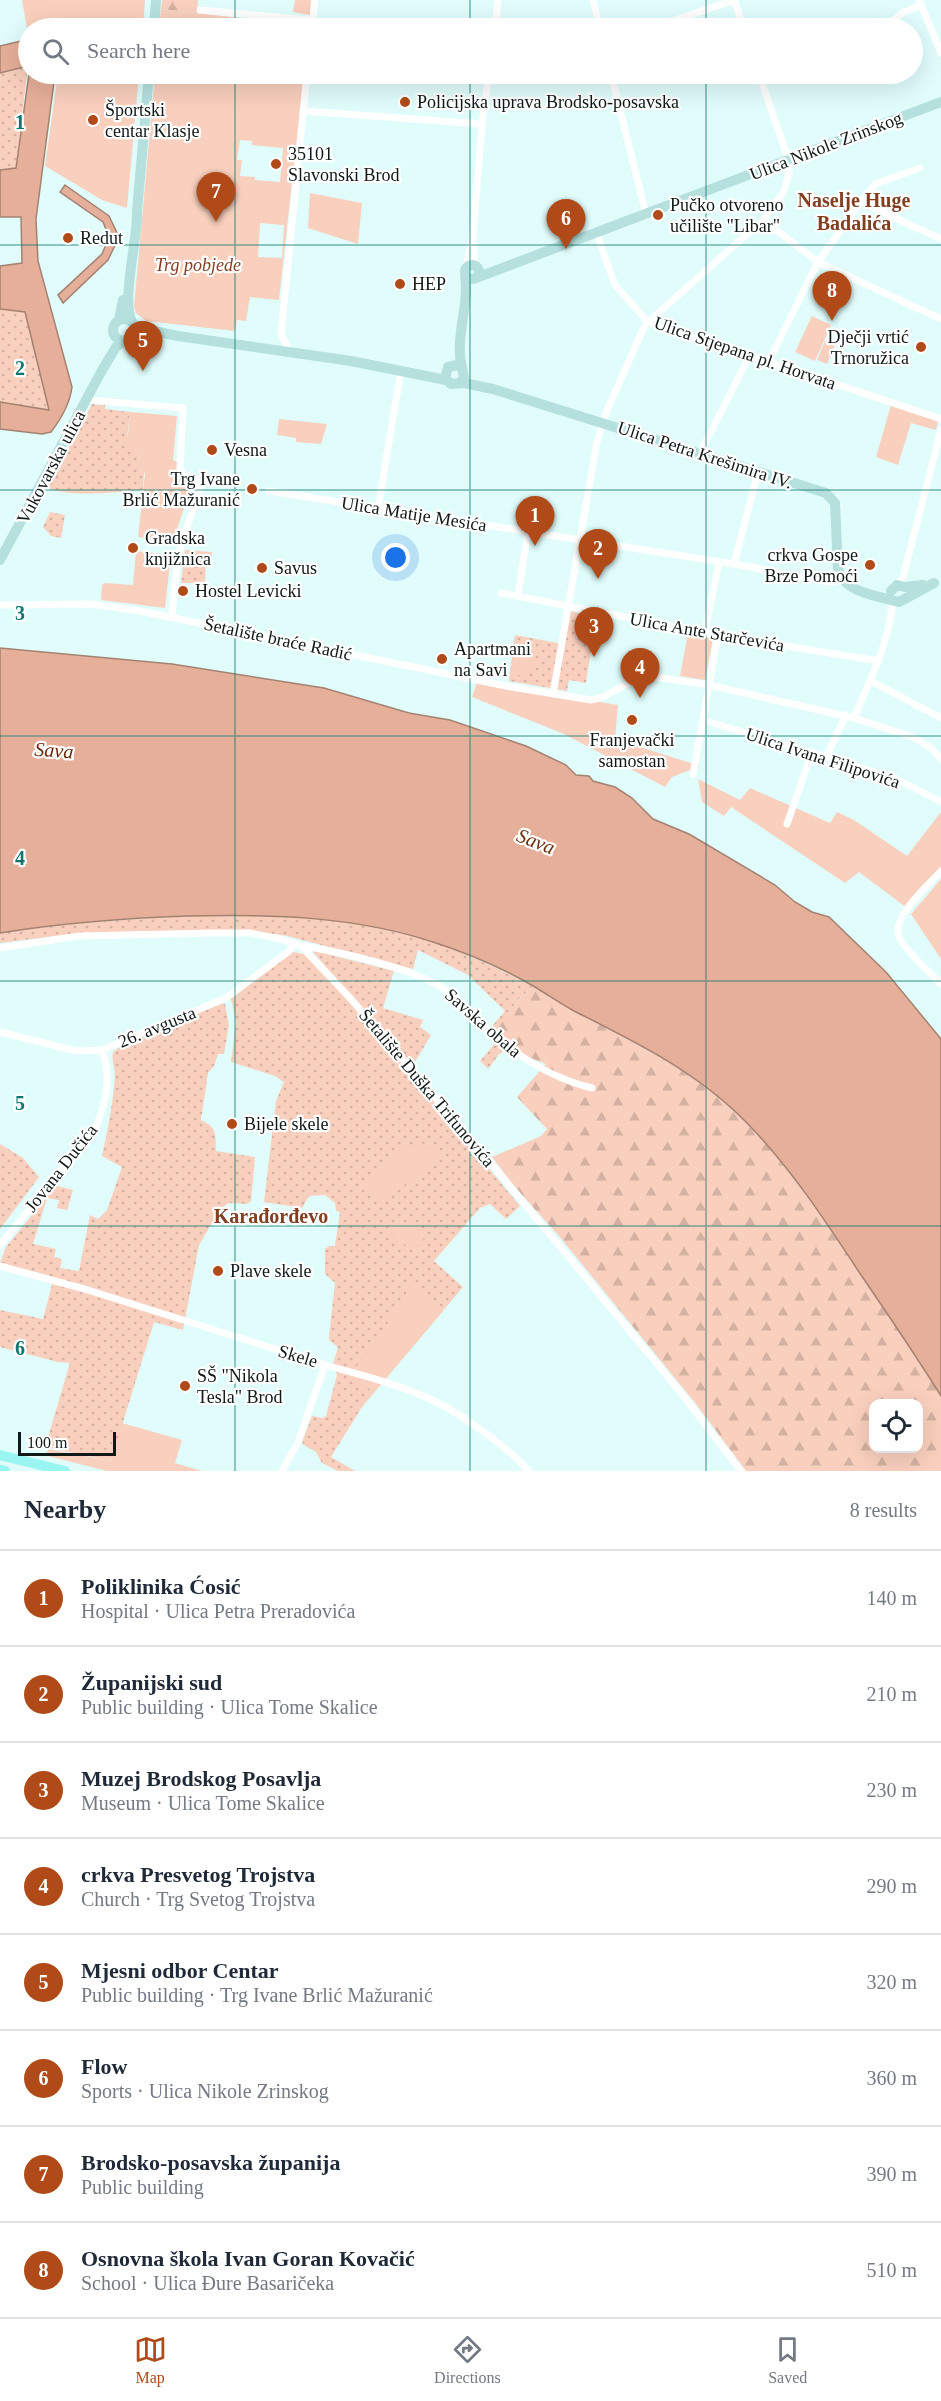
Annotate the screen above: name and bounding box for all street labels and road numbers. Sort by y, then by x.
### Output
street label: Ulica Nikole Zrinskog [747,108,905,184]
street label: Ulica Stjepana pl. Horvata [651,312,839,394]
street label: Vukovarska ulica [13,407,89,527]
street label: Ulica Petra Krešimira IV. [615,417,795,493]
street label: Ulica Matije Mesića [340,493,488,535]
street label: Ulica Ante Starčevića [628,609,786,655]
street label: Šetalište braće Radić [202,613,354,664]
street label: Ulica Ivana Filipovića [743,724,903,792]
street label: Savska obala [441,984,525,1062]
street label: 26. avgusta [115,1002,199,1052]
street label: Šetalište Duška Trifunovića [355,1004,500,1171]
street label: Jovana Dučića [21,1120,101,1216]
street label: Skele [276,1341,320,1371]

